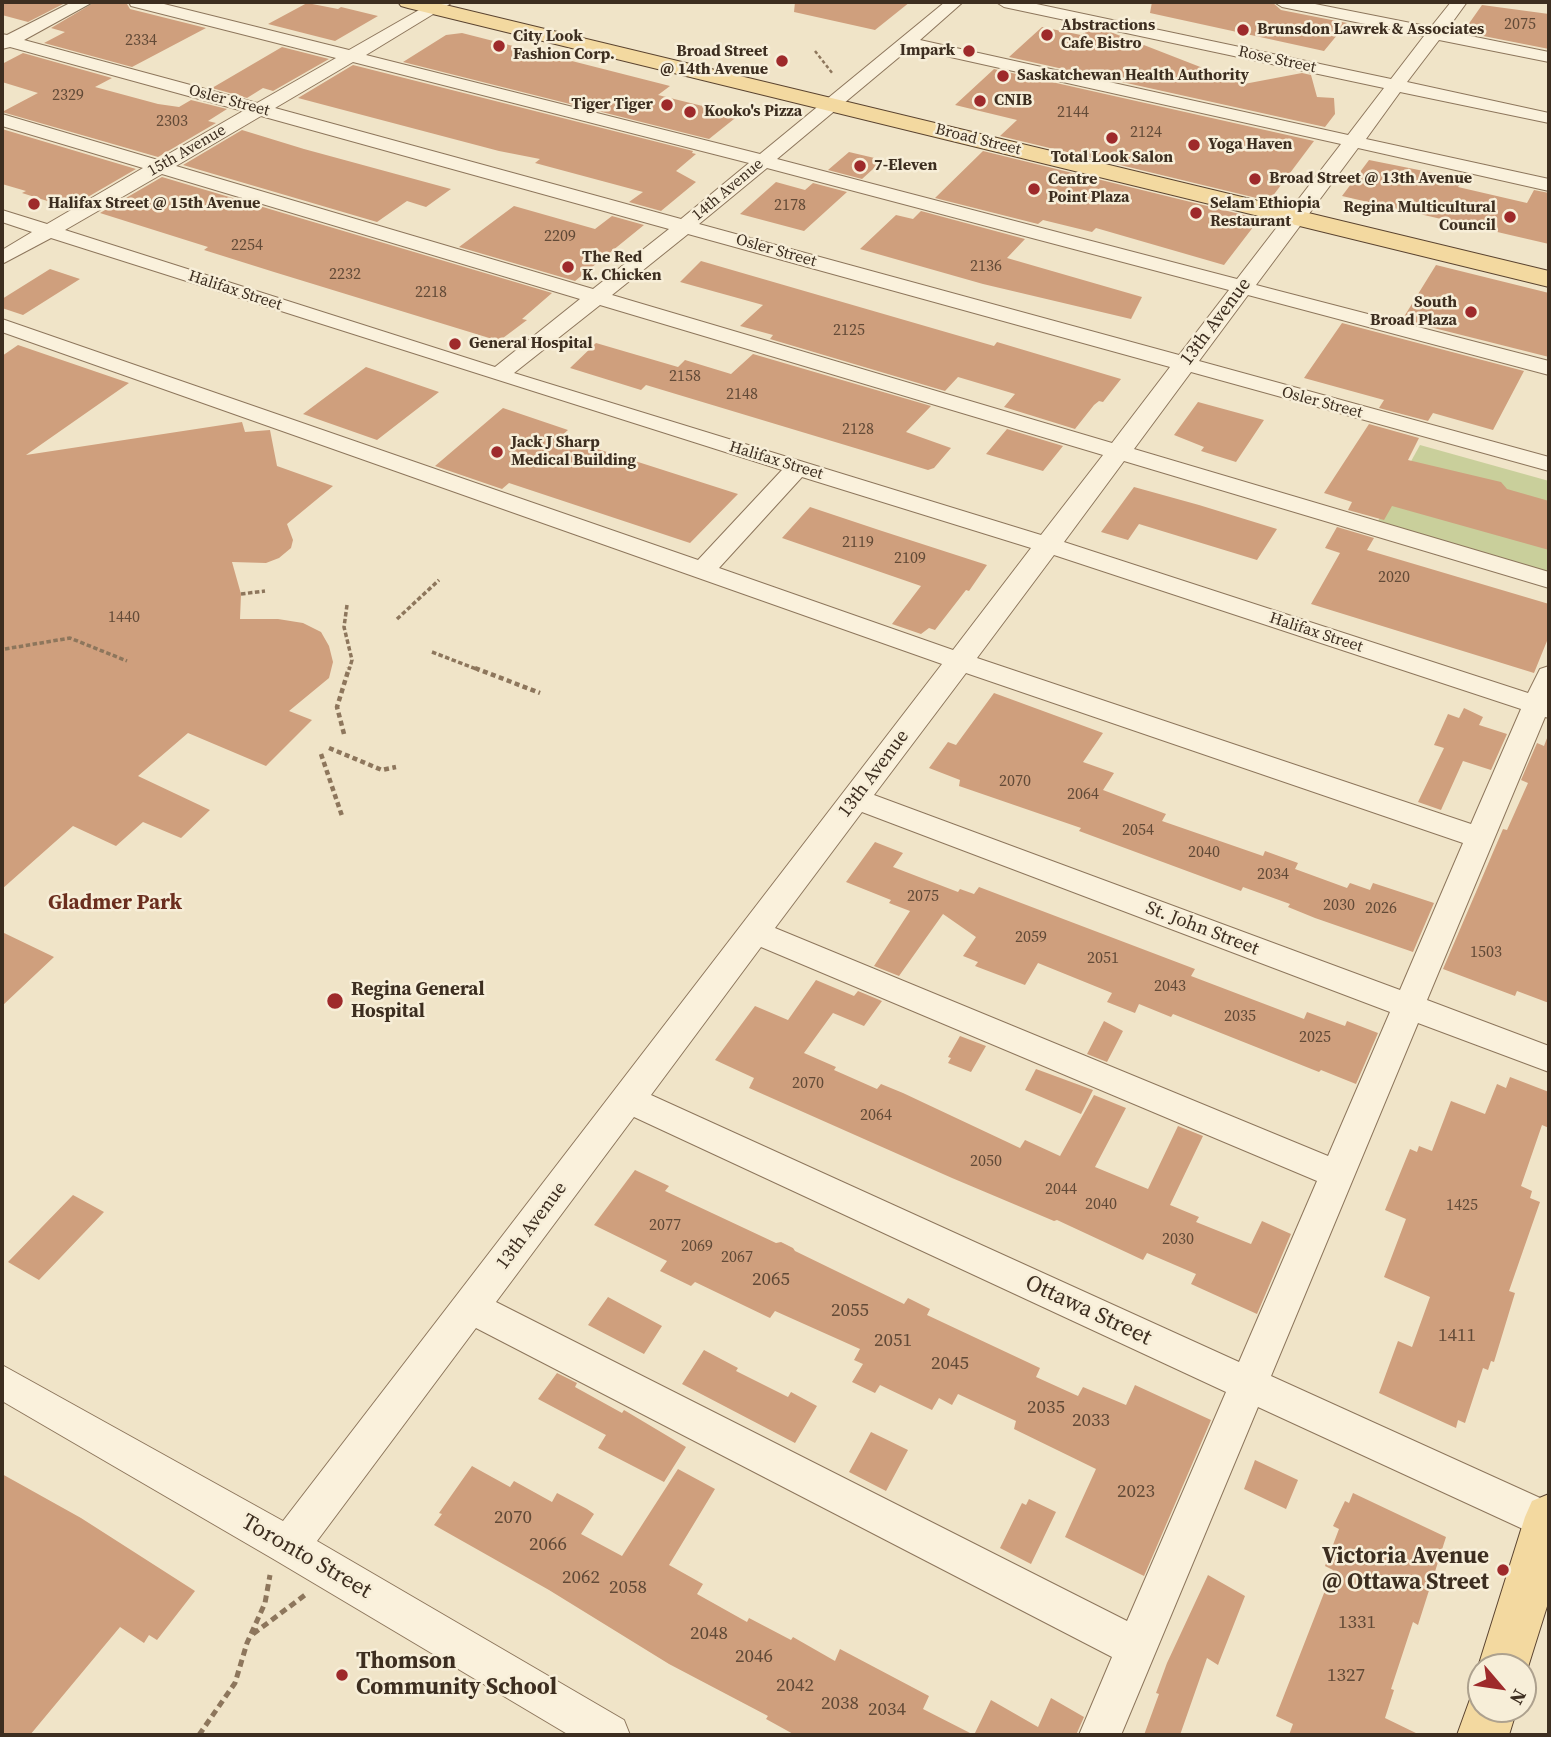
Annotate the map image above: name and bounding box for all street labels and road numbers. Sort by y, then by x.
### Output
street label: Rose Street [1236,42,1318,78]
street label: Osler Street [186,81,272,121]
street label: Broad Street [933,120,1023,160]
street label: 15th Avenue [144,121,230,181]
street label: 14th Avenue [688,155,768,225]
street label: Osler Street [734,230,818,272]
street label: Halifax Street [186,267,284,315]
street label: 13th Avenue [1176,274,1256,370]
street label: Osler Street [1279,383,1365,423]
street label: Halifax Street [727,438,825,484]
street label: Halifax Street [1267,609,1365,657]
street label: 13th Avenue [834,726,914,822]
street label: St. John Street [1142,897,1262,961]
street label: 13th Avenue [492,1178,572,1274]
street label: Ottawa Street [1020,1270,1156,1352]
street label: Toronto Street [236,1509,376,1605]

